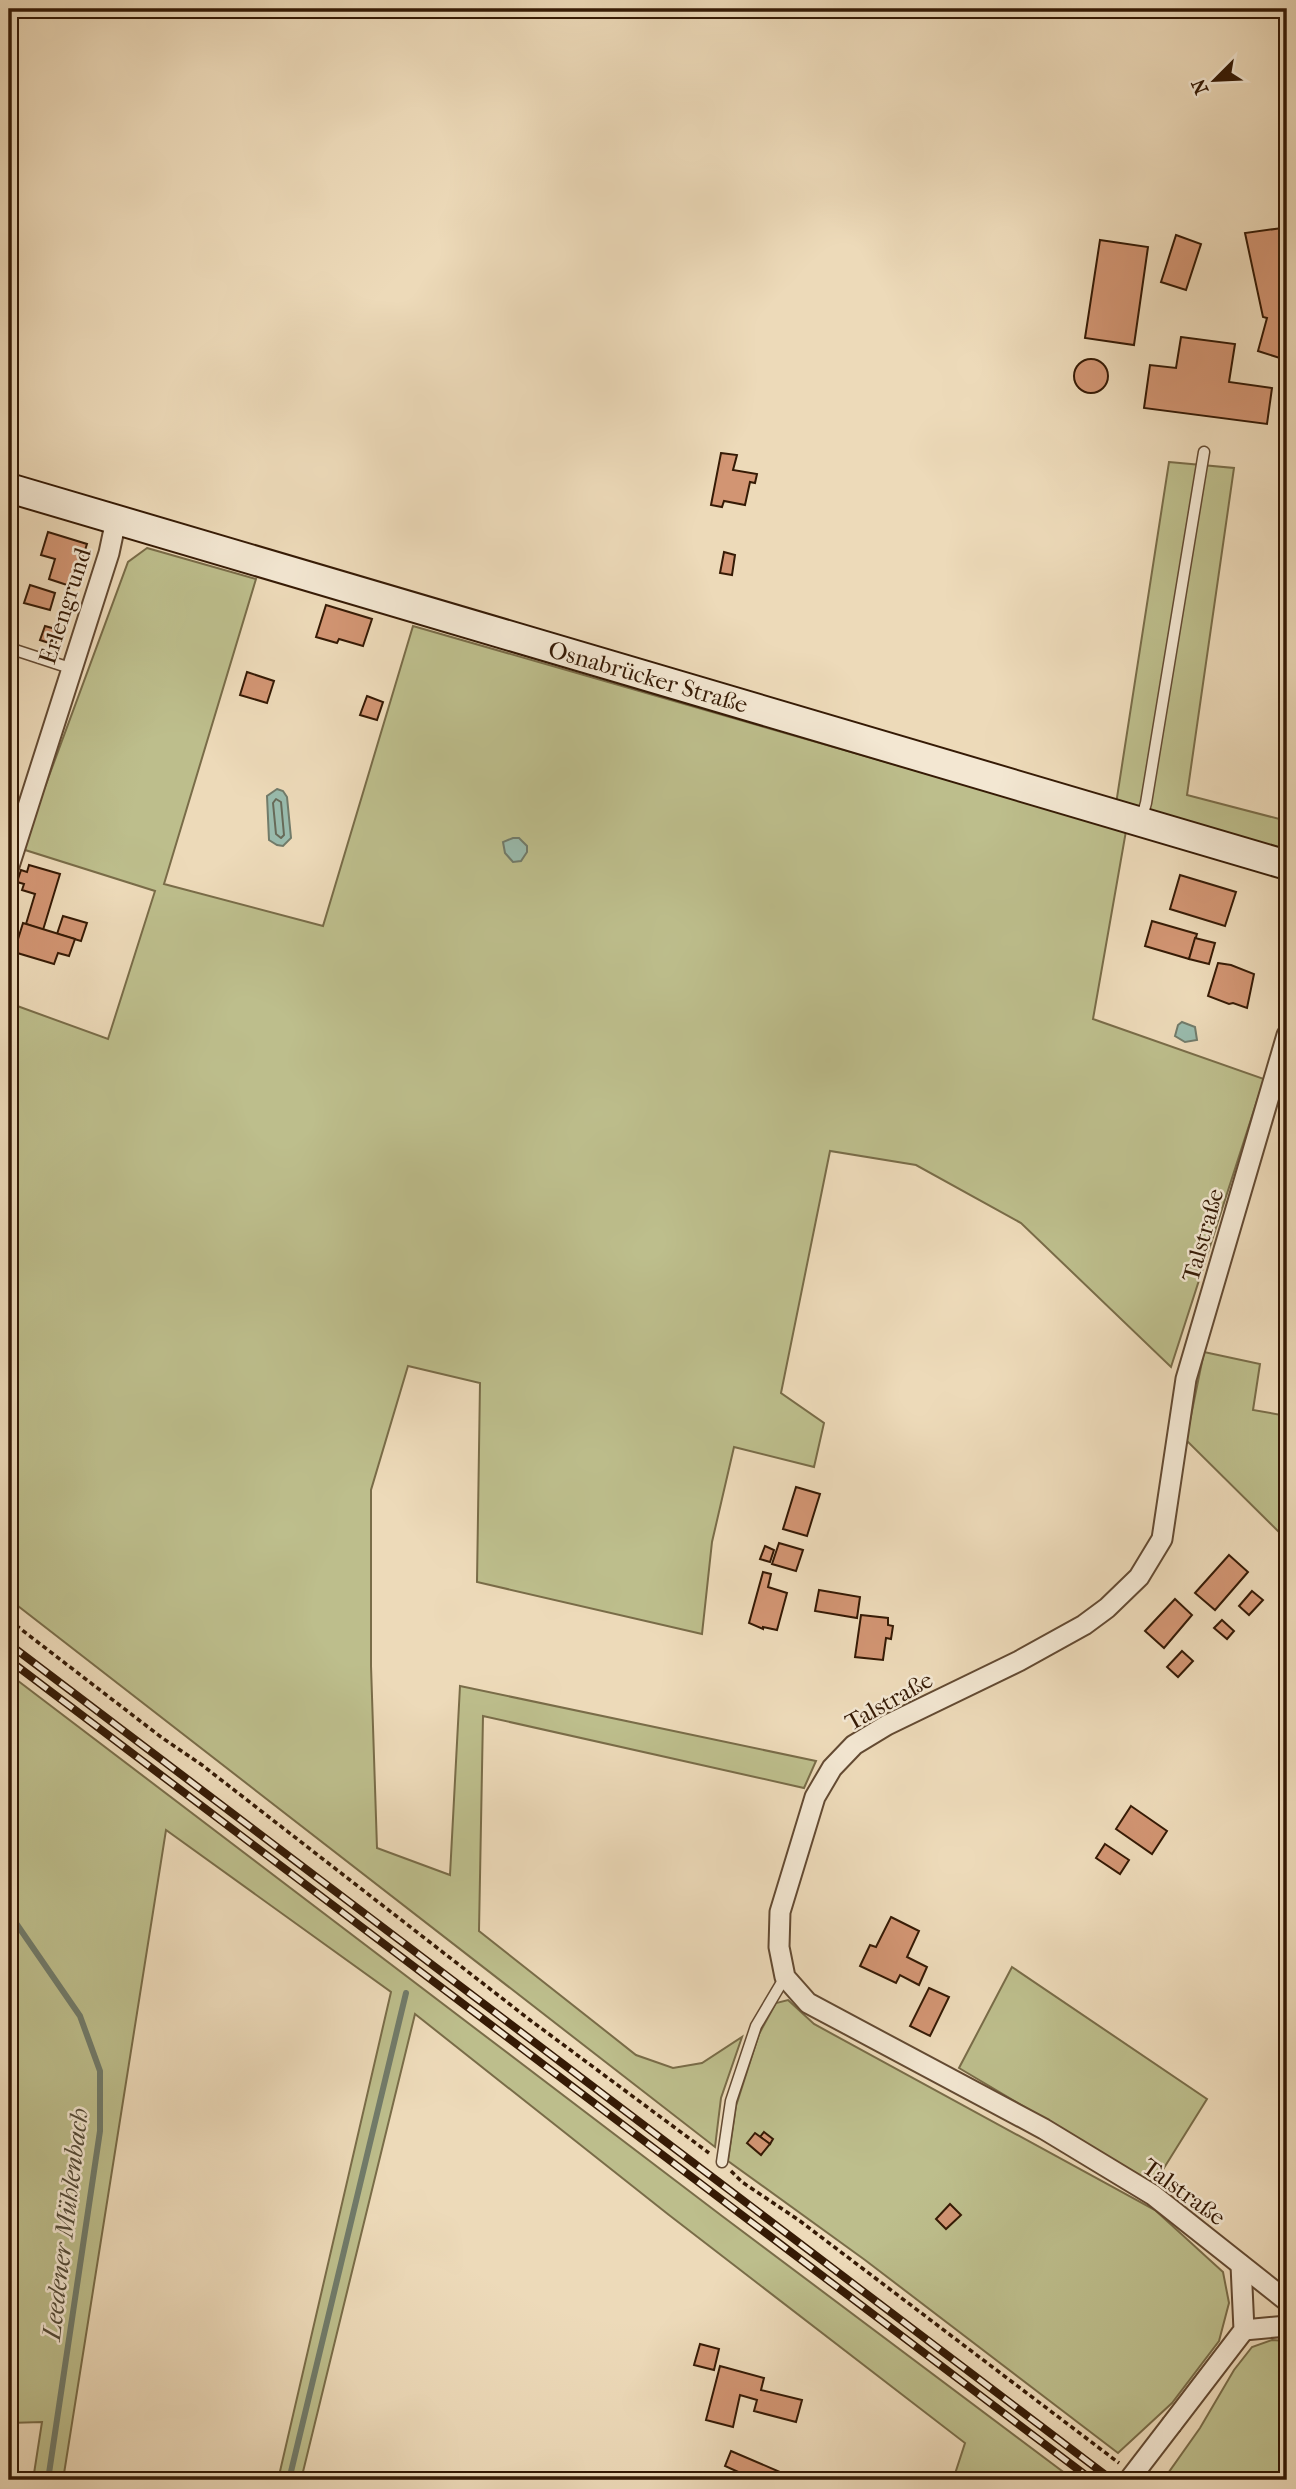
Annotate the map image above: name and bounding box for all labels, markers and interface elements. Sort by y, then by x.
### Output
north arrow [1180,46,1250,116]
text: N [1187,75,1213,98]
street label: Erlengrund [33,543,97,668]
street label: Osnabrücker Straße [545,635,751,719]
street label: Talstraße [1176,1185,1230,1285]
street label: Talstraße [840,1666,938,1736]
water label: Leedener Mühlenbach [36,2106,95,2344]
street label: Talstraße [1137,2153,1231,2232]

